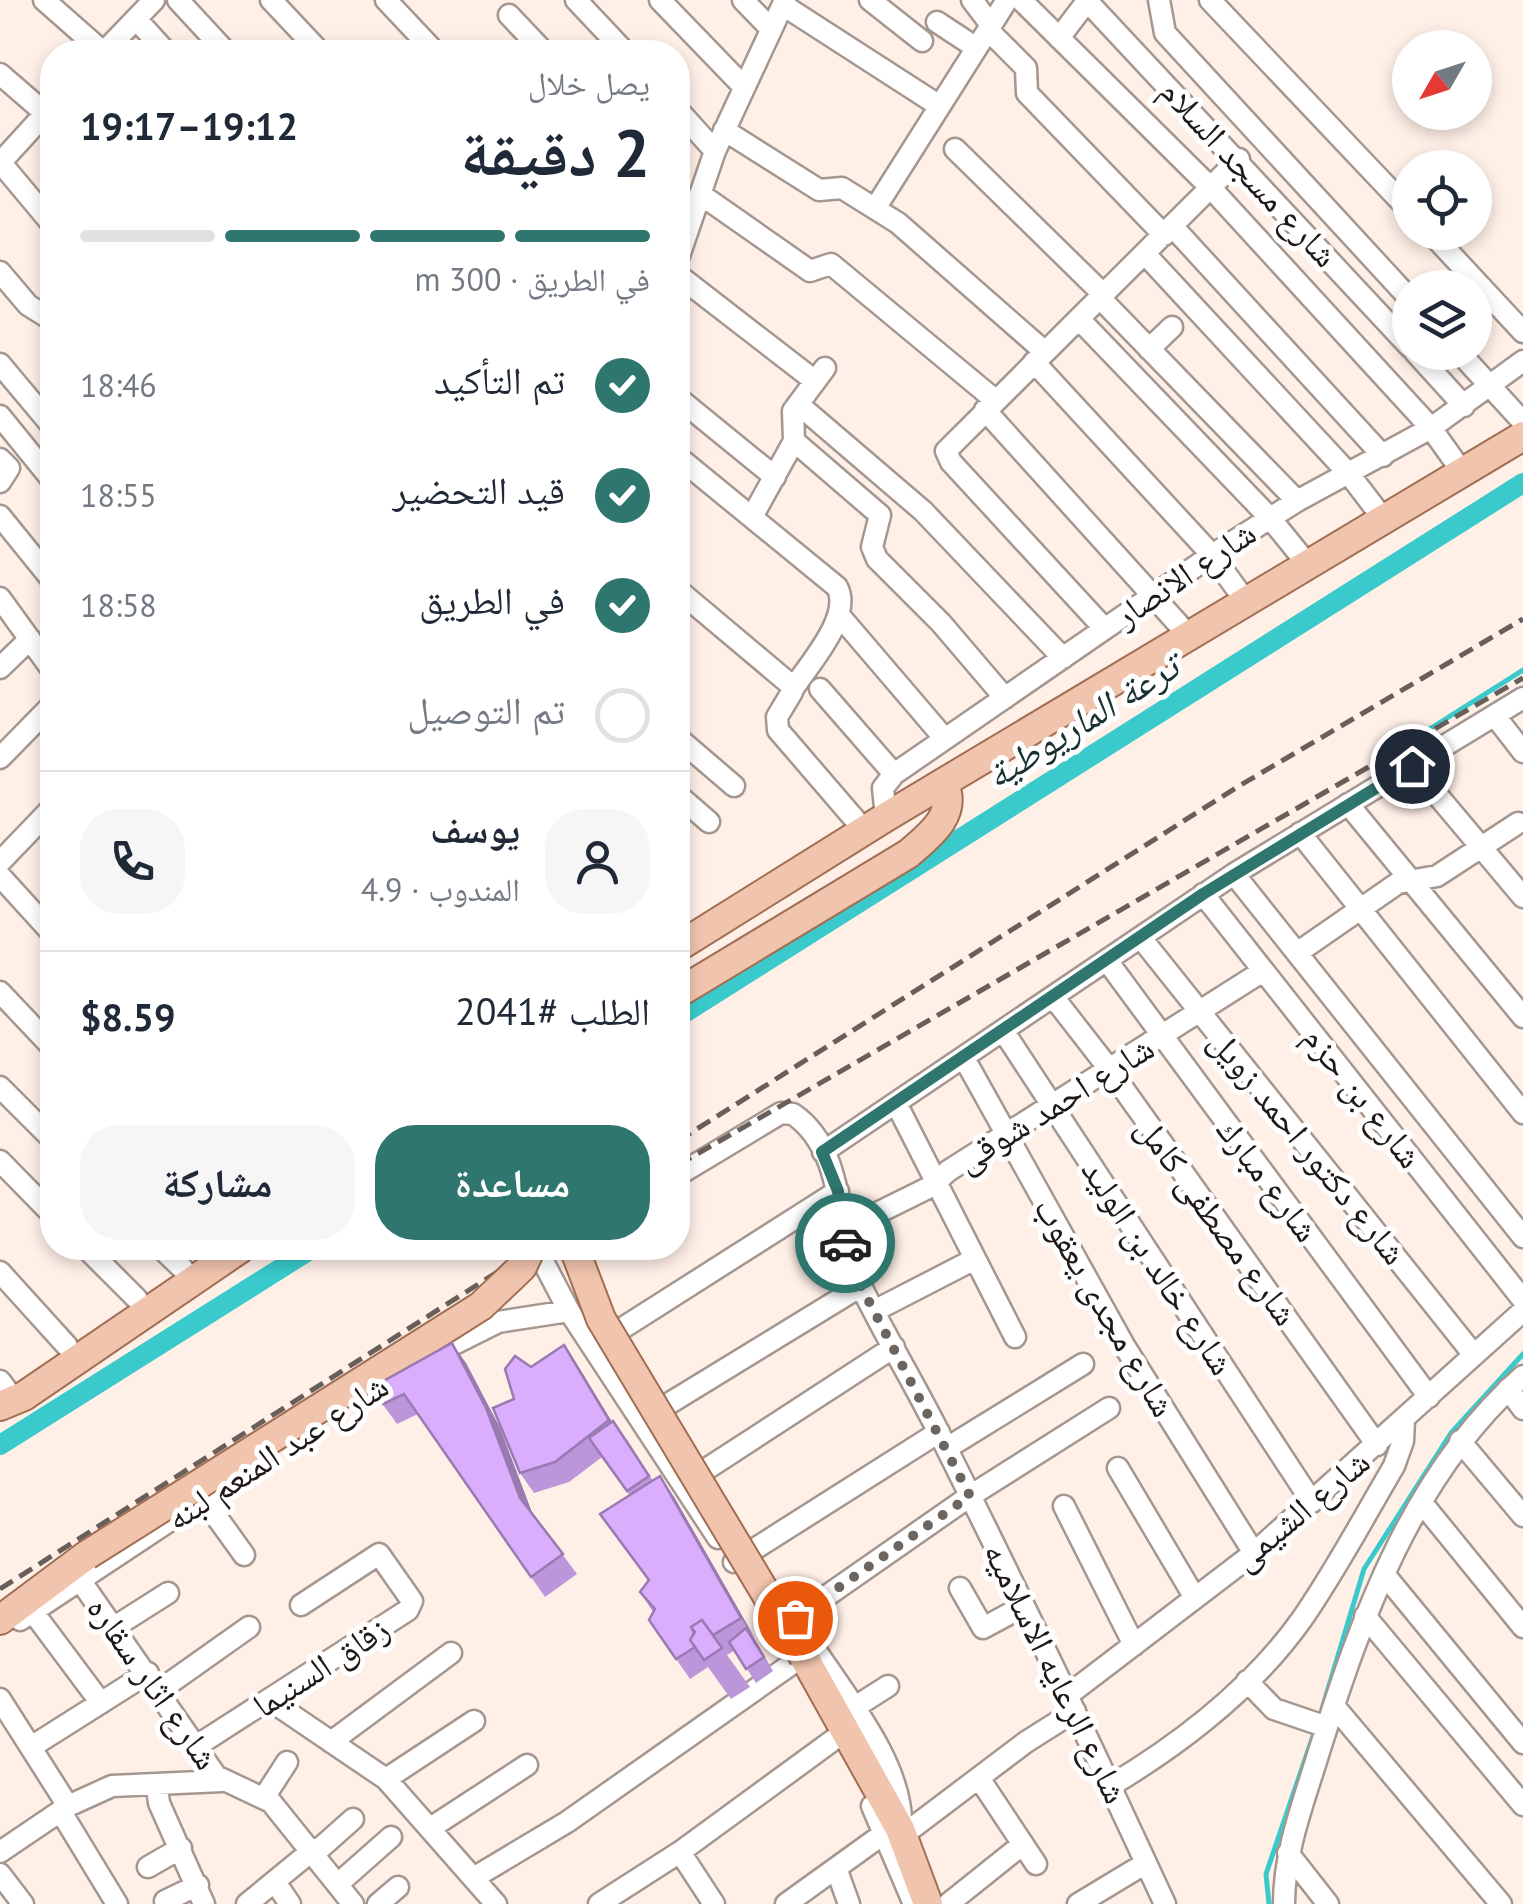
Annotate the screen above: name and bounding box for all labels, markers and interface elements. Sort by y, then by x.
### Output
north arrow [1392,30,1492,130]
map controls [1392,30,1492,370]
text: يصل خلال [528,62,650,104]
street label: شارع مسجد السلام [1150,68,1349,277]
text: 19:12–19:17 [80,101,298,150]
text: 2 دقيقة [460,110,650,194]
button: locate [1392,150,1492,250]
text: في الطريق · 300 m [415,258,650,300]
button: layers [1392,270,1492,370]
text: تم التأكيد [434,355,565,404]
icon: check [595,358,650,413]
text: 18:46 [80,364,157,406]
text: قيد التحضير [393,465,565,514]
icon: check [595,468,650,523]
text: 18:55 [80,474,157,516]
street label: شارع الانصار [1104,509,1264,638]
text: في الطريق [419,575,565,624]
icon: check [595,578,650,633]
text: 18:58 [80,584,157,626]
water label: ترعة الماريوطية [975,637,1194,798]
text: تم التوصيل [407,685,565,734]
pin [1370,724,1455,809]
icon: home [1385,739,1440,794]
text: يوسف [430,804,520,853]
button: phone [80,809,185,914]
button: person [545,809,650,914]
text: المندوب · 4.9 [361,868,520,910]
text: الطلب #2041 [455,986,650,1035]
text: $8.59 [80,992,176,1041]
street label: شارع بن حزم [1293,1016,1434,1178]
street label: شارع دكتور احمد زويل [1200,1019,1418,1274]
street label: شارع احمد شوقى [947,1024,1162,1182]
street label: شارع مصطفى كامل [1126,1107,1309,1334]
street label: شارع مبارك [1207,1108,1330,1251]
button: مشاركة [80,1125,355,1240]
button: مساعدة [375,1125,650,1240]
street label: شارع خالد بن الوليد [1072,1150,1246,1383]
street label: شارع مجدى يعقوب [1024,1188,1187,1425]
courier [795,1193,895,1293]
icon: car [818,1216,873,1271]
street label: شارع عبد المنعم لبنه [157,1362,397,1541]
street label: شارع الشيمى [1222,1438,1379,1580]
street label: شارع الرعايه الاسلاميه [974,1535,1140,1811]
pin [753,1576,838,1661]
street label: شارع اثار سقاره [77,1587,230,1778]
icon: bag [768,1591,823,1646]
street label: زقاق السنيما [243,1605,398,1727]

